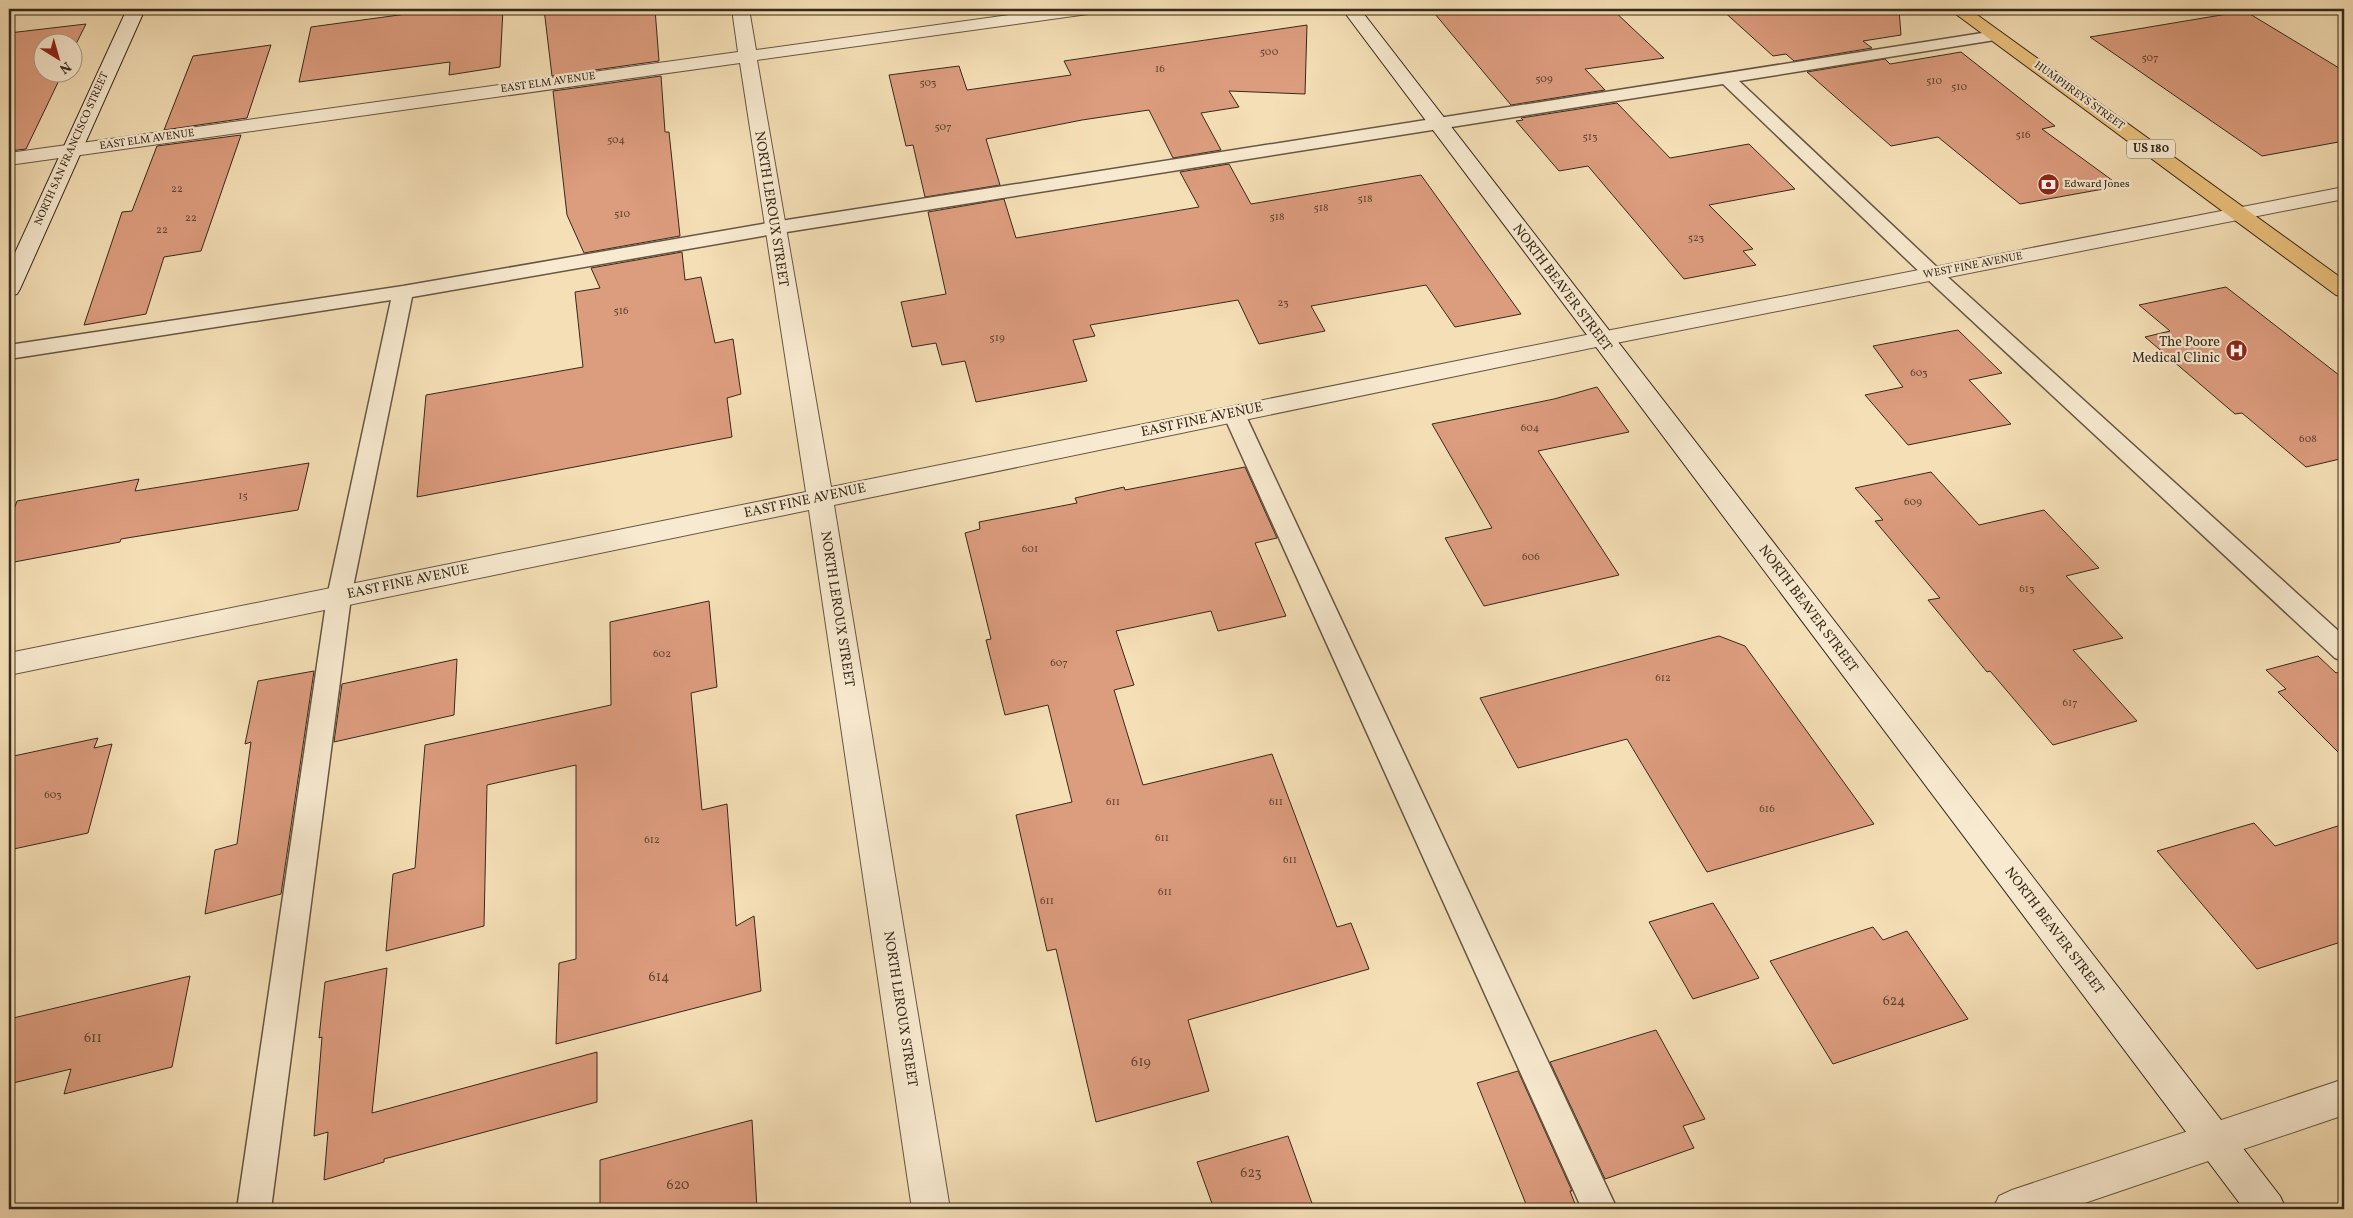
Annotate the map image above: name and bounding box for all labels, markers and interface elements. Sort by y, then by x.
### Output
north arrow [32,32,82,82]
house number: 500 [1260,45,1279,60]
house number: 507 [2141,51,2159,66]
text: N [55,57,75,78]
street label: HUMPHREYS STREET [2031,58,2128,134]
house number: 16 [1155,62,1165,77]
street label: NORTH SAN FRANCISCO STREET [31,69,113,228]
street label: EAST ELM AVENUE [500,69,597,97]
house number: 509 [1535,72,1553,87]
house number: 510 [1926,74,1942,89]
house number: 503 [919,76,937,91]
house number: 510 [1951,80,1967,95]
house number: 507 [934,120,952,135]
street label: EAST ELM AVENUE [99,126,196,154]
house number: 516 [2015,128,2031,143]
street label: NORTH LEROUX STREET [749,130,793,288]
house number: 513 [1582,130,1598,145]
house number: 504 [607,133,625,148]
road number: US 180 [2127,140,2175,158]
bank icon: Edward Jones [2036,172,2060,196]
place label: Edward Jones [2064,177,2130,192]
house number: 22 [171,182,183,197]
house number: 518 [1357,192,1373,207]
house number: 518 [1313,201,1329,216]
house number: 510 [614,207,630,222]
house number: 518 [1269,210,1285,225]
house number: 22 [185,211,197,226]
street label: NORTH BEAVER STREET [1508,220,1616,356]
house number: 22 [156,223,168,238]
house number: 523 [1688,231,1705,246]
street label: WEST FINE AVENUE [1922,249,2024,283]
house number: 23 [1277,296,1289,311]
house number: 516 [613,304,629,319]
house number: 519 [989,331,1005,346]
place label: The Poore Medical Clinic [2132,333,2220,368]
hospital icon: The Poore Medical Clinic [2224,338,2248,362]
house number: 603 [1910,366,1928,381]
street label: EAST FINE AVENUE [1139,398,1265,442]
house number: 604 [1521,421,1540,436]
house number: 608 [2299,432,2317,447]
street label: EAST FINE AVENUE [742,479,868,523]
house number: 15 [238,489,248,504]
house number: 609 [1904,495,1922,510]
street label: NORTH LEROUX STREET [815,530,859,688]
street label: NORTH BEAVER STREET [1754,541,1862,677]
house number: 601 [1022,542,1038,557]
house number: 606 [1522,550,1540,565]
street label: EAST FINE AVENUE [345,560,471,604]
house number: 613 [2019,582,2035,597]
house number: 602 [653,647,671,662]
house number: 607 [1050,656,1068,671]
house number: 612 [1655,671,1671,686]
house number: 617 [2062,696,2078,711]
house number: 603 [44,788,62,803]
house number: 611 [1106,795,1120,810]
house number: 611 [1269,795,1283,810]
house number: 616 [1759,802,1775,817]
house number: 611 [1155,831,1169,846]
house number: 612 [644,833,660,848]
house number: 611 [1283,853,1297,868]
street label: NORTH BEAVER STREET [2000,863,2108,999]
house number: 611 [1158,885,1172,900]
house number: 611 [1040,894,1054,909]
street label: NORTH LEROUX STREET [878,930,922,1088]
house number: 614 [649,968,669,987]
house number: 624 [1883,992,1905,1011]
house number: 611 [84,1029,102,1048]
house number: 619 [1131,1053,1151,1072]
house number: 623 [1240,1164,1262,1183]
house number: 620 [667,1176,689,1195]

